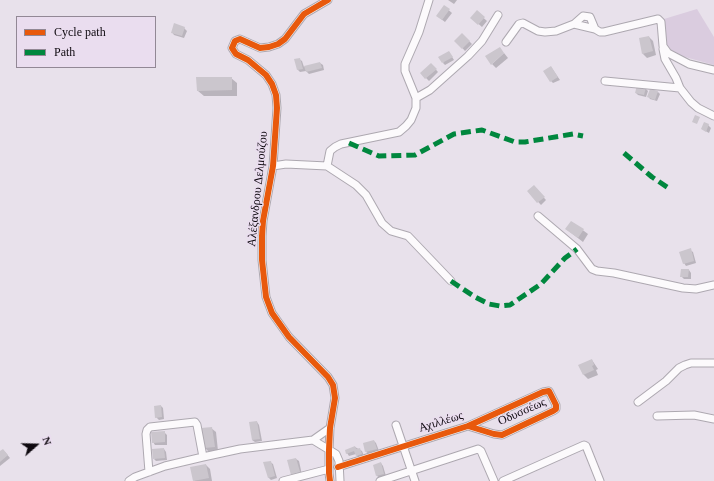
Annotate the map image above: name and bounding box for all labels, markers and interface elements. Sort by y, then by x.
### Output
legend [16,16,156,68]
text: Cycle path [54,25,106,39]
text: Path [54,45,75,59]
street label: Αλέξανδρου Δελμούζου [245,130,271,248]
street label: Οδυσσέως [496,395,548,429]
street label: Αχιλλέως [417,408,465,436]
north arrow [16,425,56,465]
text: N [40,435,54,447]

